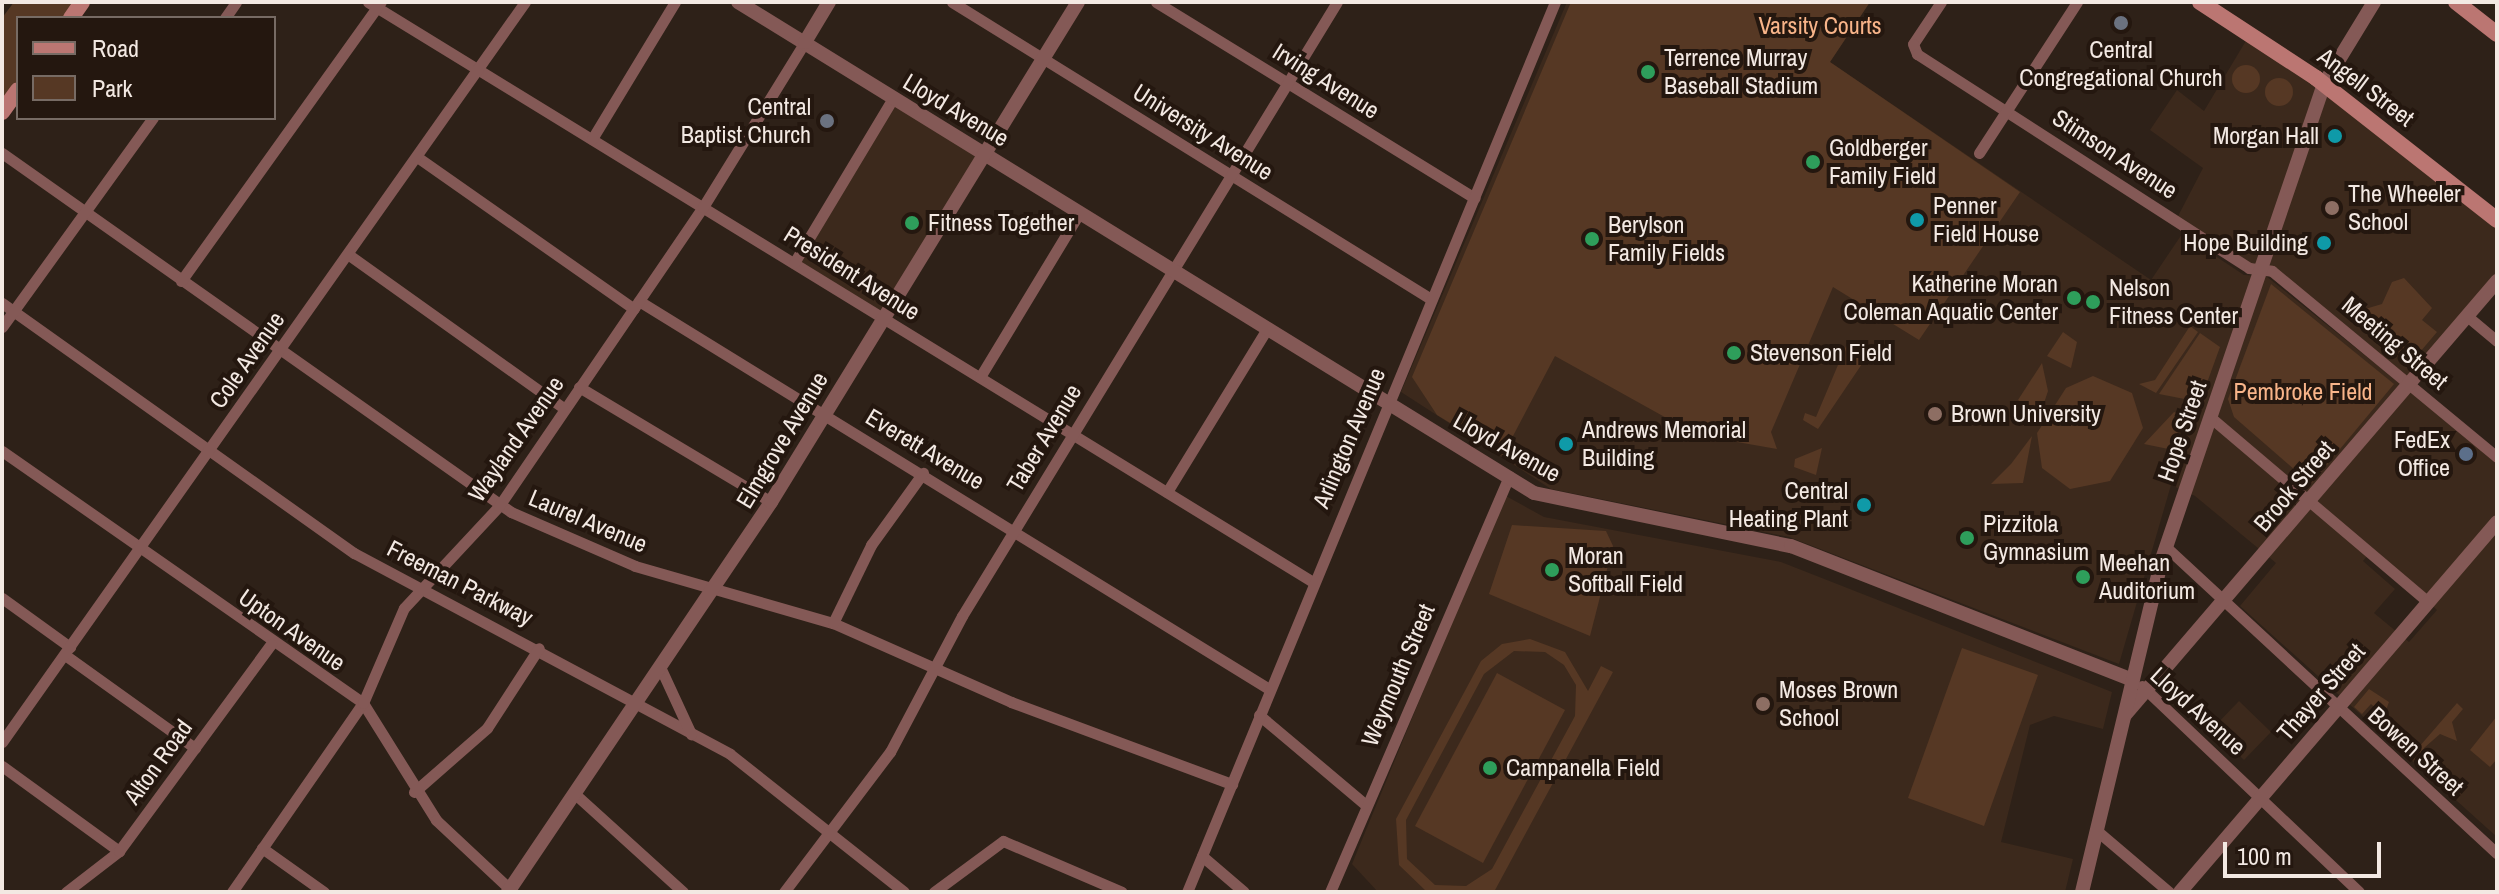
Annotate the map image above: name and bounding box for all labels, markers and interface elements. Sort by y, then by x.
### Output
park label: Varsity Courts [1758,12,1882,40]
marker: Central Congregational Church [2112,14,2130,32]
legend [16,16,276,120]
text: Road [92,32,139,64]
place label: Central Congregational Church [2019,36,2223,92]
street label: Irving Avenue [1267,37,1385,125]
street label: Angell Street [2312,42,2420,132]
place label: Terrence Murray Baseball Stadium [1664,44,1818,100]
marker: Terrence Murray Baseball Stadium [1639,63,1657,81]
street label: Lloyd Avenue [898,67,1014,153]
text: Park [92,72,132,104]
street label: University Avenue [1127,77,1279,187]
place label: Central Baptist Church [681,93,811,149]
street label: Stimson Avenue [2047,103,2183,205]
marker: Central Baptist Church [818,112,836,130]
place label: Morgan Hall [2213,122,2319,150]
marker: Morgan Hall [2326,127,2344,145]
place label: Goldberger Family Field [1829,134,1936,190]
marker: Goldberger Family Field [1804,153,1822,171]
place label: The Wheeler School [2348,180,2461,236]
place label: Penner Field House [1933,192,2039,248]
marker: The Wheeler School [2323,199,2341,217]
place label: Fitness Together [928,209,1075,237]
place label: Berylson Family Fields [1608,211,1725,267]
marker: Penner Field House [1908,211,1926,229]
marker: Fitness Together [903,214,921,232]
street label: President Avenue [778,219,926,327]
place label: Hope Building [2183,229,2308,257]
marker: Berylson Family Fields [1583,230,1601,248]
marker: Hope Building [2315,234,2333,252]
place label: Katherine Moran Coleman Aquatic Center [1843,270,2058,326]
place label: Nelson Fitness Center [2109,274,2238,330]
marker: Katherine Moran Coleman Aquatic Center [2065,289,2083,307]
street label: Meeting Street [2336,290,2454,396]
marker: Nelson Fitness Center [2084,293,2102,311]
street label: Cole Avenue [203,306,291,414]
place label: Stevenson Field [1750,339,1892,367]
marker: Stevenson Field [1725,344,1743,362]
street label: Arlington Avenue [1306,363,1392,513]
street label: Elmgrove Avenue [730,366,834,514]
street label: Wayland Avenue [462,370,570,508]
street label: Hope Street [2151,377,2213,485]
park label: Pembroke Field [2234,378,2372,406]
street label: Taber Avenue [1000,379,1088,497]
place label: Brown University [1951,400,2101,428]
street label: Everett Avenue [860,402,990,496]
marker: Brown University [1926,405,1944,423]
street label: Lloyd Avenue [1448,406,1566,488]
place label: Andrews Memorial Building [1582,416,1746,472]
place label: FedEx Office [2394,426,2450,482]
marker: Andrews Memorial Building [1557,435,1575,453]
street label: Brook Street [2248,435,2340,537]
marker: FedEx Office [2457,445,2475,463]
place label: Central Heating Plant [1729,477,1848,533]
street label: Laurel Avenue [524,483,652,559]
marker: Central Heating Plant [1855,496,1873,514]
place label: Pizzitola Gymnasium [1983,510,2089,566]
marker: Pizzitola Gymnasium [1958,529,1976,547]
street label: Freeman Parkway [382,534,538,632]
place label: Moran Softball Field [1568,542,1683,598]
place label: Meehan Auditorium [2099,549,2195,605]
marker: Moran Softball Field [1543,561,1561,579]
marker: Meehan Auditorium [2074,568,2092,586]
street label: Upton Avenue [233,583,351,677]
street label: Weymouth Street [1355,600,1441,750]
street label: Thayer Street [2271,638,2371,746]
street label: Lloyd Avenue [2144,661,2252,761]
place label: Moses Brown School [1779,676,1898,732]
marker: Moses Brown School [1754,695,1772,713]
street label: Bowen Street [2362,701,2470,801]
street label: Alton Road [118,714,198,810]
place label: Campanella Field [1506,754,1660,782]
marker: Campanella Field [1481,759,1499,777]
scale bar [2227,826,2385,876]
text: 100 m [2237,840,2292,872]

